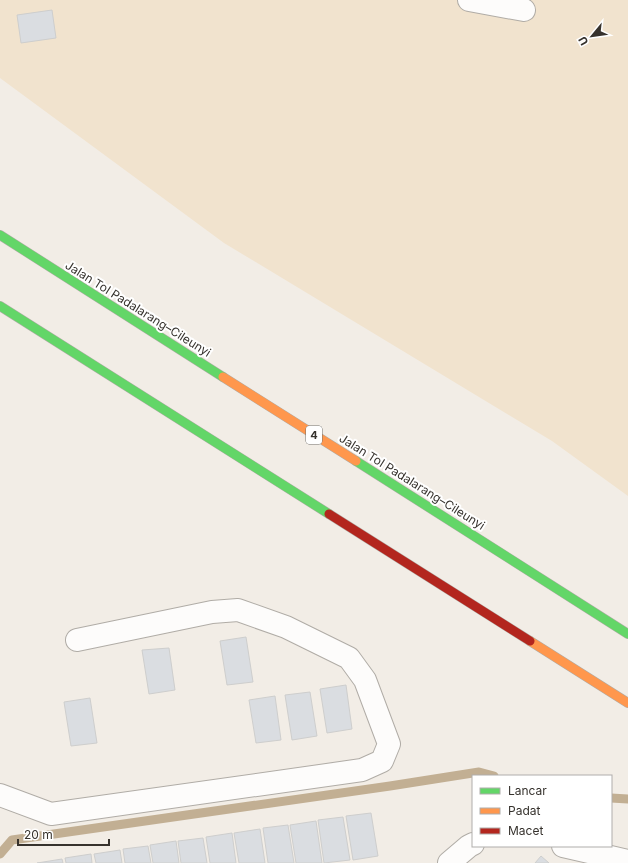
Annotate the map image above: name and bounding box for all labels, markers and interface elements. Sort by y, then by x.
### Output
north arrow [572,16,612,56]
text: U [575,34,591,48]
street label: Jalan Tol Padalarang–Cileunyi [63,257,214,360]
road number: 4 [306,426,322,444]
street label: Jalan Tol Padalarang–Cileunyi [337,430,488,533]
legend [472,775,612,847]
text: Lancar [508,783,547,798]
text: Padat [508,803,540,818]
scale bar [18,821,109,847]
text: Macet [508,823,543,838]
text: 20 m [24,827,53,842]

